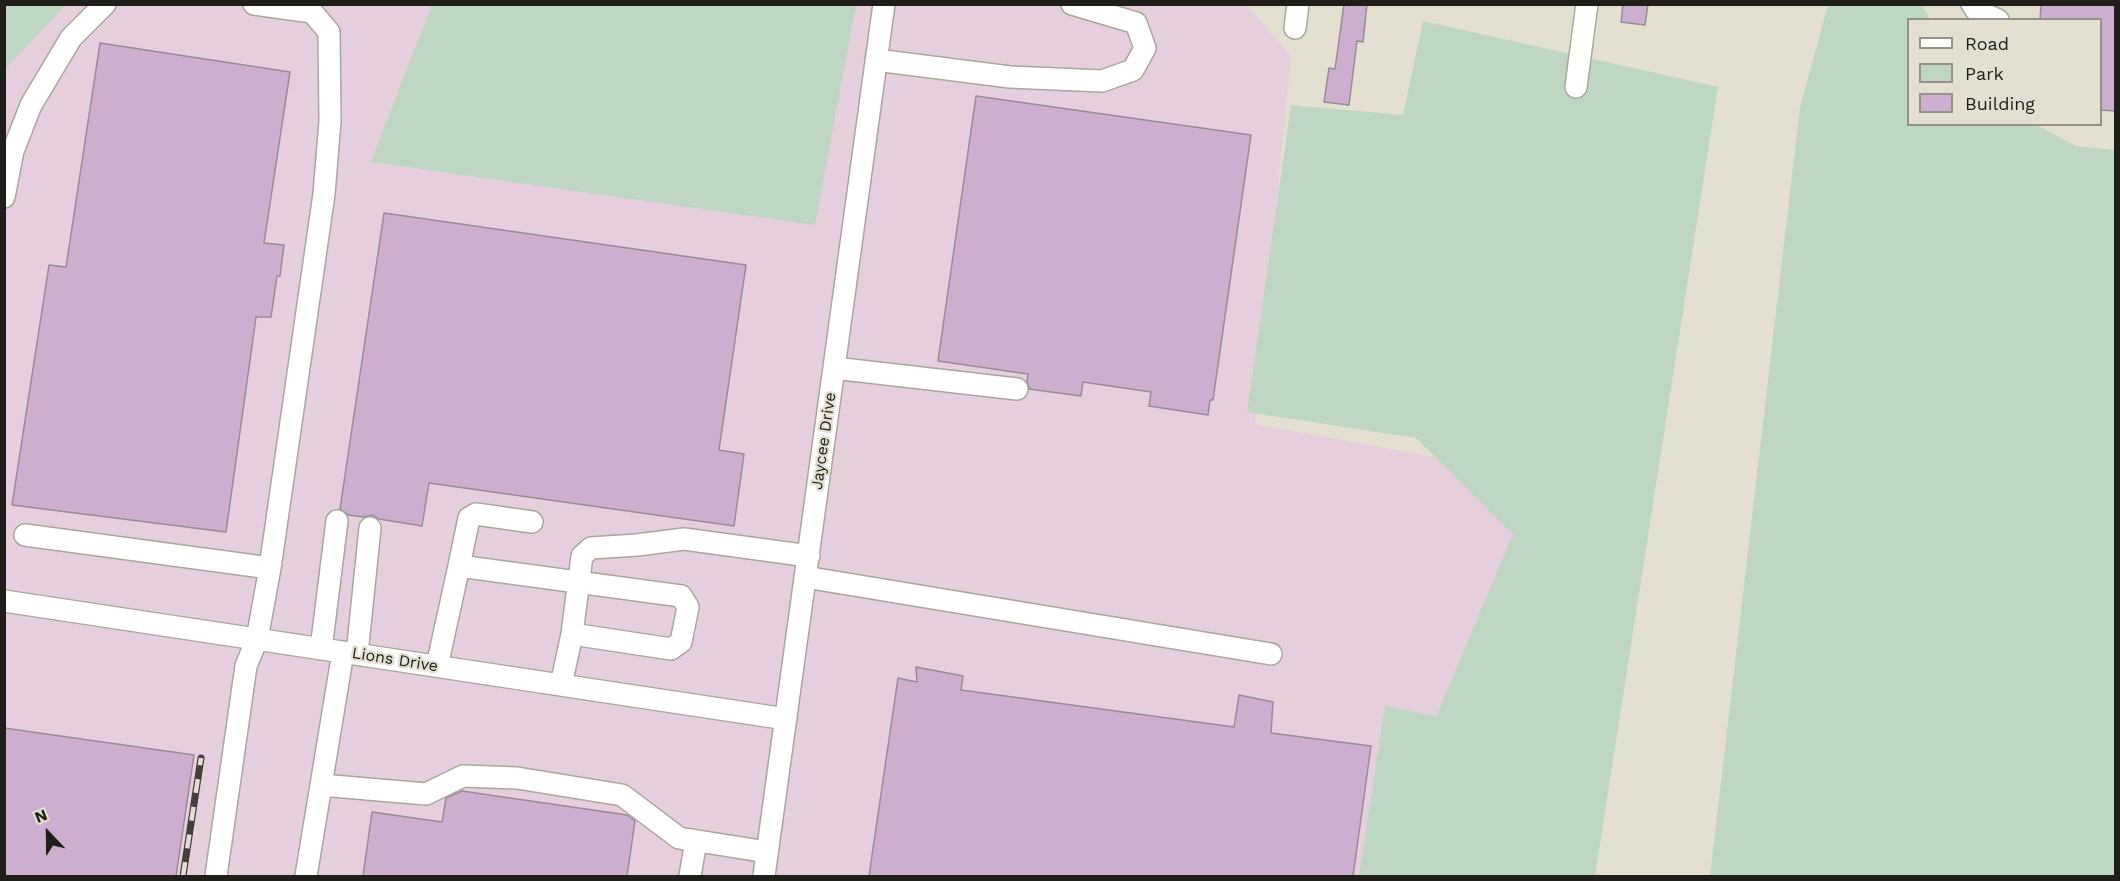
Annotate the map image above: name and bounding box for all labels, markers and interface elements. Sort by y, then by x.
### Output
legend [1907,18,2102,126]
text: Road [1965,33,2009,54]
text: Park [1965,63,2004,84]
text: Building [1965,93,2035,114]
street label: Jaycee Drive [808,391,840,491]
street label: Lions Drive [351,644,439,676]
north arrow [18,803,78,863]
text: N [32,805,50,827]

